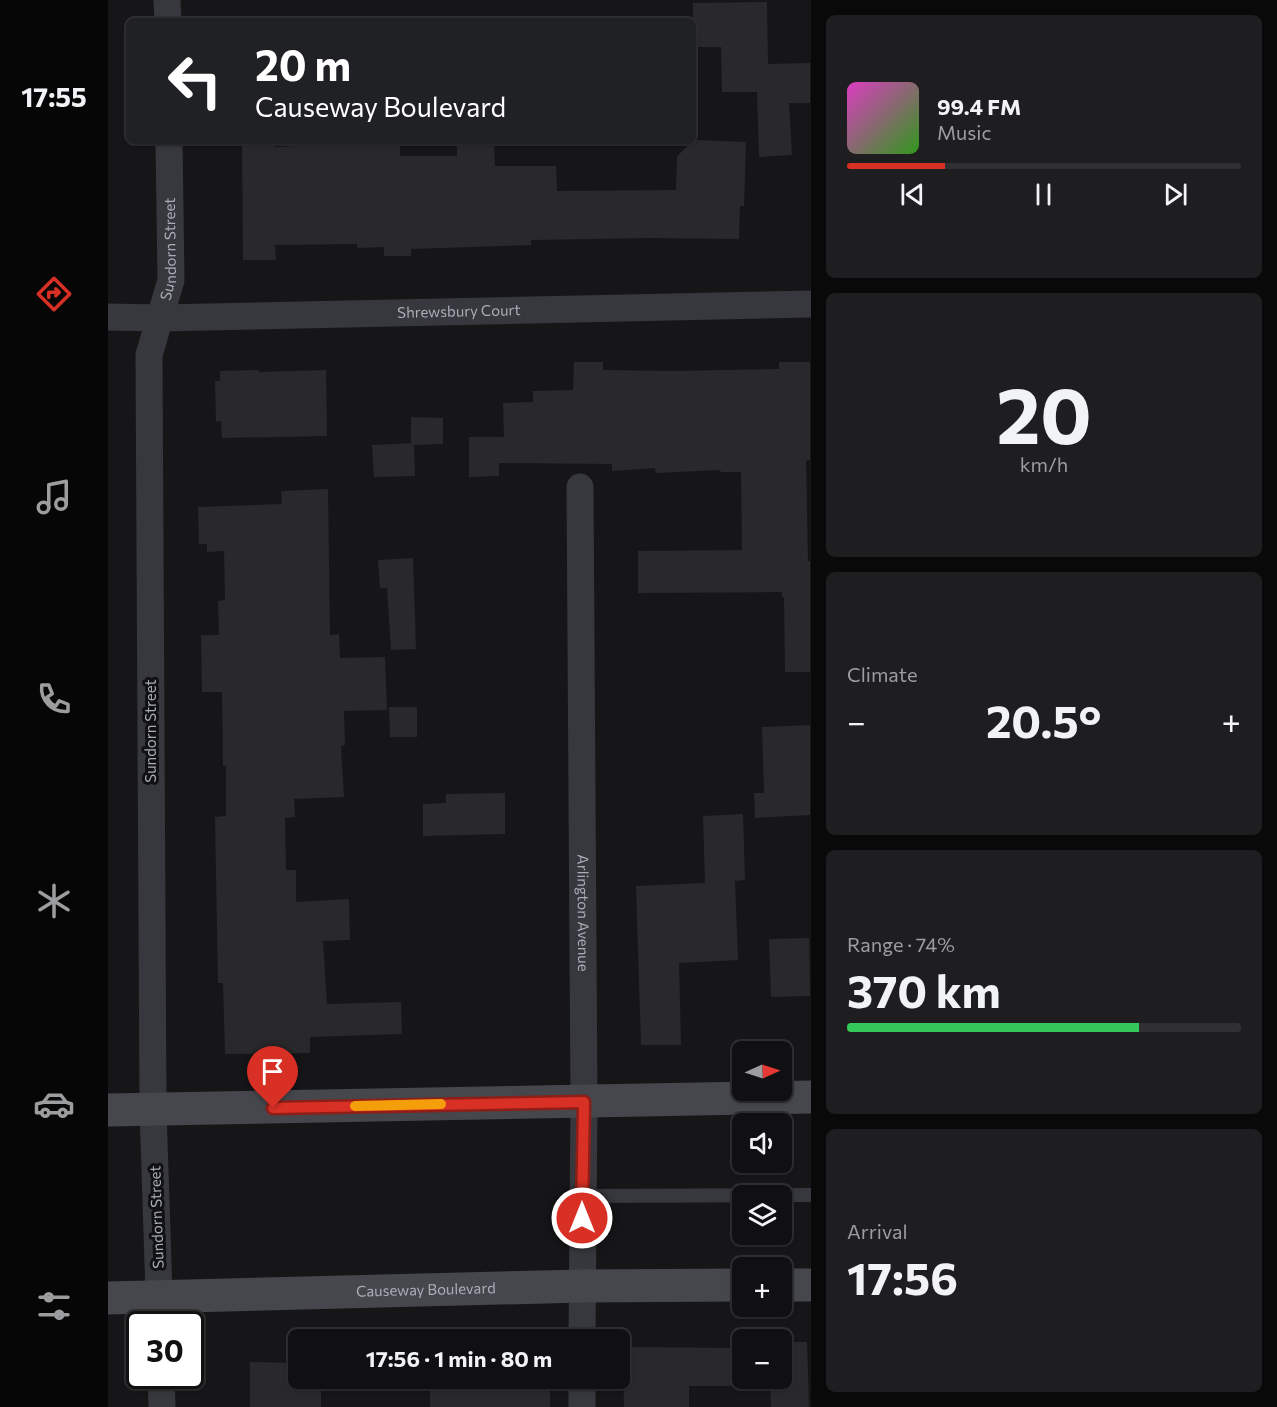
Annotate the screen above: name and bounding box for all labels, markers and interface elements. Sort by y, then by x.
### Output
text: 20 m [255,38,351,90]
icon: left [156,42,234,120]
text: 17:55 [21,80,87,113]
text: Causeway Boulevard [255,90,506,123]
text: 99.4 FM [937,93,1021,120]
text: Music [937,120,991,144]
icon: previous [896,178,929,211]
icon: pause [1027,178,1060,211]
icon: next [1159,178,1192,211]
street label: Sundorn Street [156,197,179,302]
icon: directions [33,273,75,315]
street label: Shrewsbury Court [397,300,521,321]
text: 20 [996,365,1092,460]
text: km/h [1020,452,1068,476]
icon: music [33,476,75,518]
text: Climate [847,662,917,686]
icon: phone [33,678,75,720]
street label: Sundorn Street [141,679,159,783]
text: 20.5° [986,692,1101,747]
text: − [847,700,866,741]
text: + [1222,700,1241,741]
street label: Arlington Avenue [574,854,593,972]
icon: climate [33,880,75,922]
text: Range · 74% [847,932,955,956]
text: 370 km [847,962,1001,1017]
north arrow [732,1041,792,1101]
map controls [732,1041,792,1389]
pin [247,1046,298,1108]
icon: arrive [256,1055,289,1088]
icon: car [33,1083,75,1125]
button: sound [732,1113,792,1173]
street label: Sundorn Street [145,1165,167,1269]
button: layers [732,1185,792,1245]
position arrow [550,1186,614,1250]
text: Arrival [847,1219,908,1243]
text: 17:56 [847,1249,958,1304]
button: + [732,1257,792,1317]
street label: Causeway Boulevard [356,1278,496,1300]
icon: filters [33,1285,75,1327]
speed limit sign: 30 [126,1311,204,1389]
button: − [732,1329,792,1389]
text: 17:56 · 1 min · 80 m [366,1345,552,1372]

